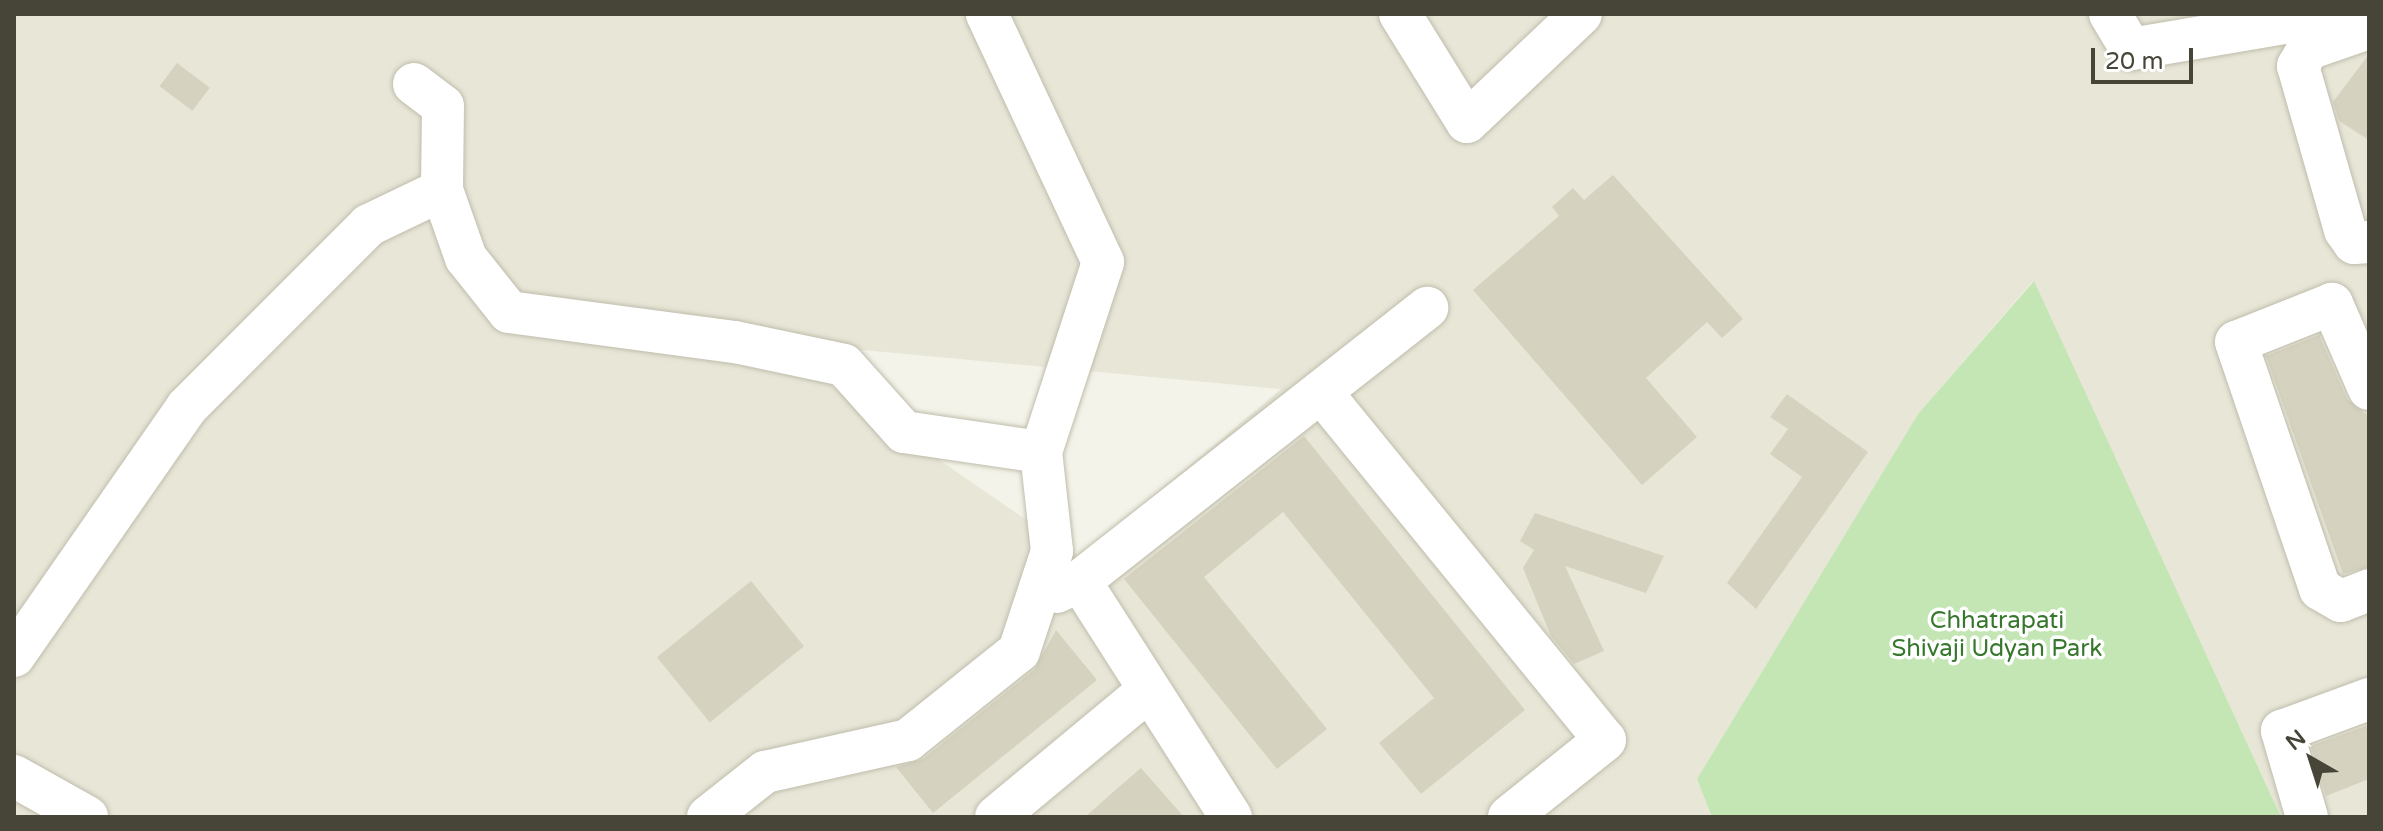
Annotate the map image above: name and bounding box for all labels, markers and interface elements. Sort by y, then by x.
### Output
scale bar [2095,32,2197,82]
text: 20 m [2105,47,2163,76]
park label: Chhatrapati Shivaji Udyan Park [1892,607,2102,663]
north arrow [2271,719,2351,799]
text: N [2281,725,2311,756]

